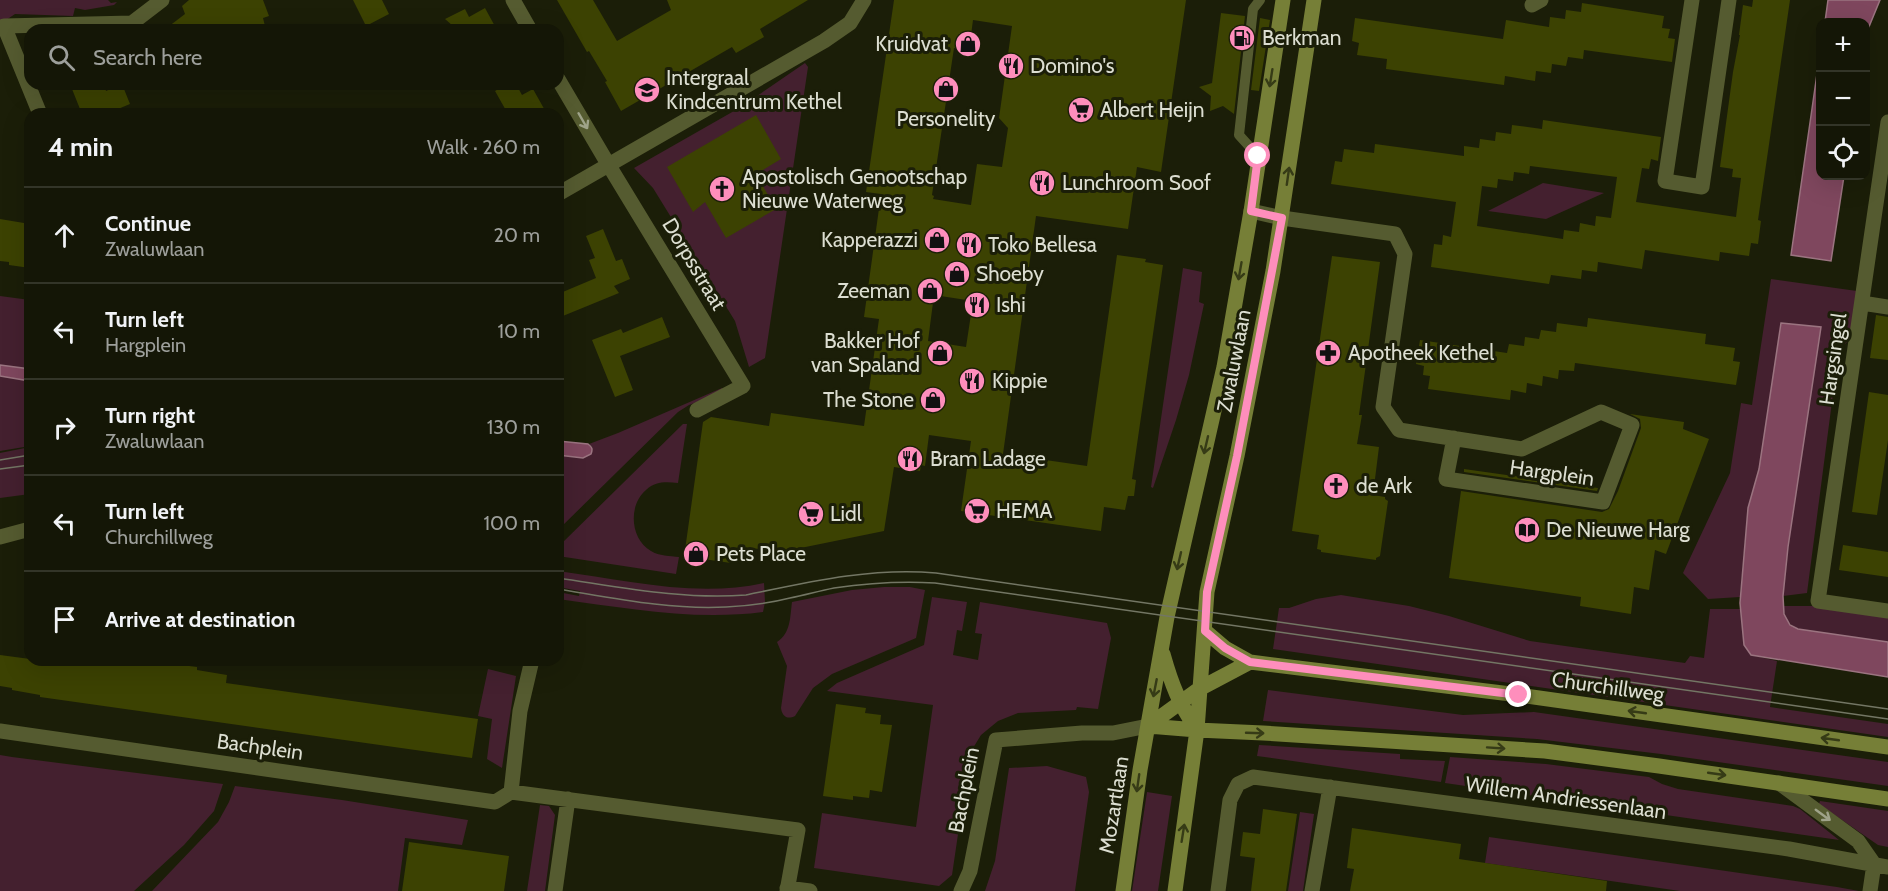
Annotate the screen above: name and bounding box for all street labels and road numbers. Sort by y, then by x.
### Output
street label: Dorpsstraat [657,213,732,314]
street label: Zwaluwlaan [1211,307,1256,415]
street label: Hargsingel [1814,311,1851,407]
street label: Hargplein [1508,454,1596,491]
street label: Churchillweg [1550,666,1666,707]
street label: Bachplein [215,728,305,765]
street label: Bachplein [943,745,984,835]
street label: Mozartlaan [1093,754,1134,856]
street label: Willem Andriessenlaan [1464,771,1668,824]

